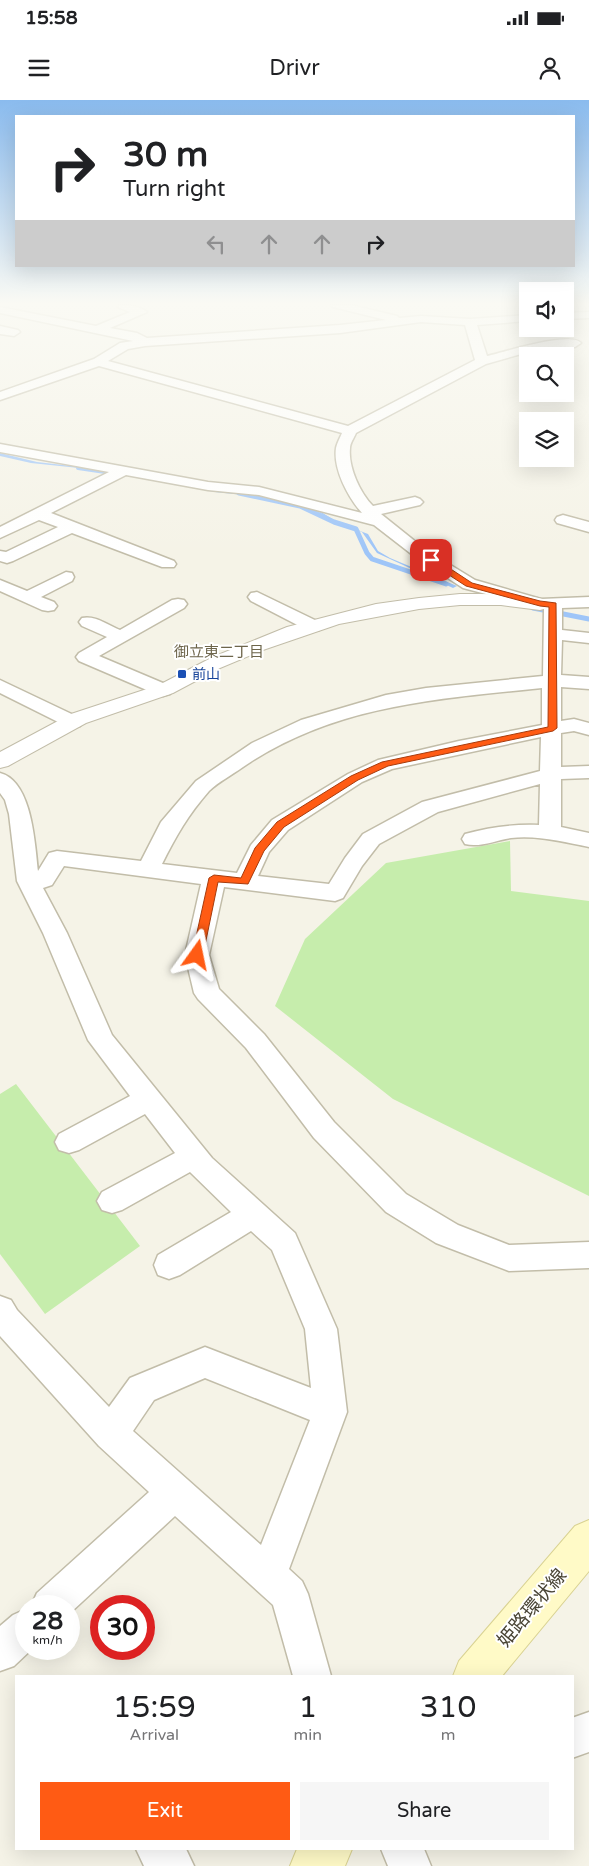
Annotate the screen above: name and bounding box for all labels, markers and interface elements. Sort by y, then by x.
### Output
text: 15:58 [25,7,78,29]
icon: menu [25,54,53,82]
icon: person [536,54,564,82]
text: Drivr [269,55,320,81]
text: 30 m [123,134,208,176]
icon: right [40,135,105,200]
text: Turn right [123,176,225,202]
icon: left [202,230,230,258]
icon: ahead [255,230,283,258]
icon: ahead [308,230,336,258]
icon: right [361,230,389,258]
map controls [519,282,574,467]
button: sound [519,282,574,337]
button: search [519,347,574,402]
button: layers [519,412,574,467]
pin [410,539,452,581]
icon: arrive [417,546,445,574]
district label: 御立東二丁目 [174,643,264,661]
place label: 前山 [192,666,220,683]
marker: 前山 [176,668,188,680]
position arrow [170,928,222,980]
street label: 姫路環状線 [493,1565,571,1651]
speed limit sign: 30 [90,1595,155,1660]
text: 28 [32,1606,63,1636]
text: km/h [32,1633,63,1647]
text: 15:59 [113,1689,196,1726]
text: 1 [298,1689,317,1726]
text: 310 [420,1689,476,1726]
text: Arrival [130,1725,179,1745]
text: min [294,1725,322,1745]
text: m [441,1725,455,1745]
button: Exit [40,1782,290,1840]
button: Share [300,1782,549,1840]

